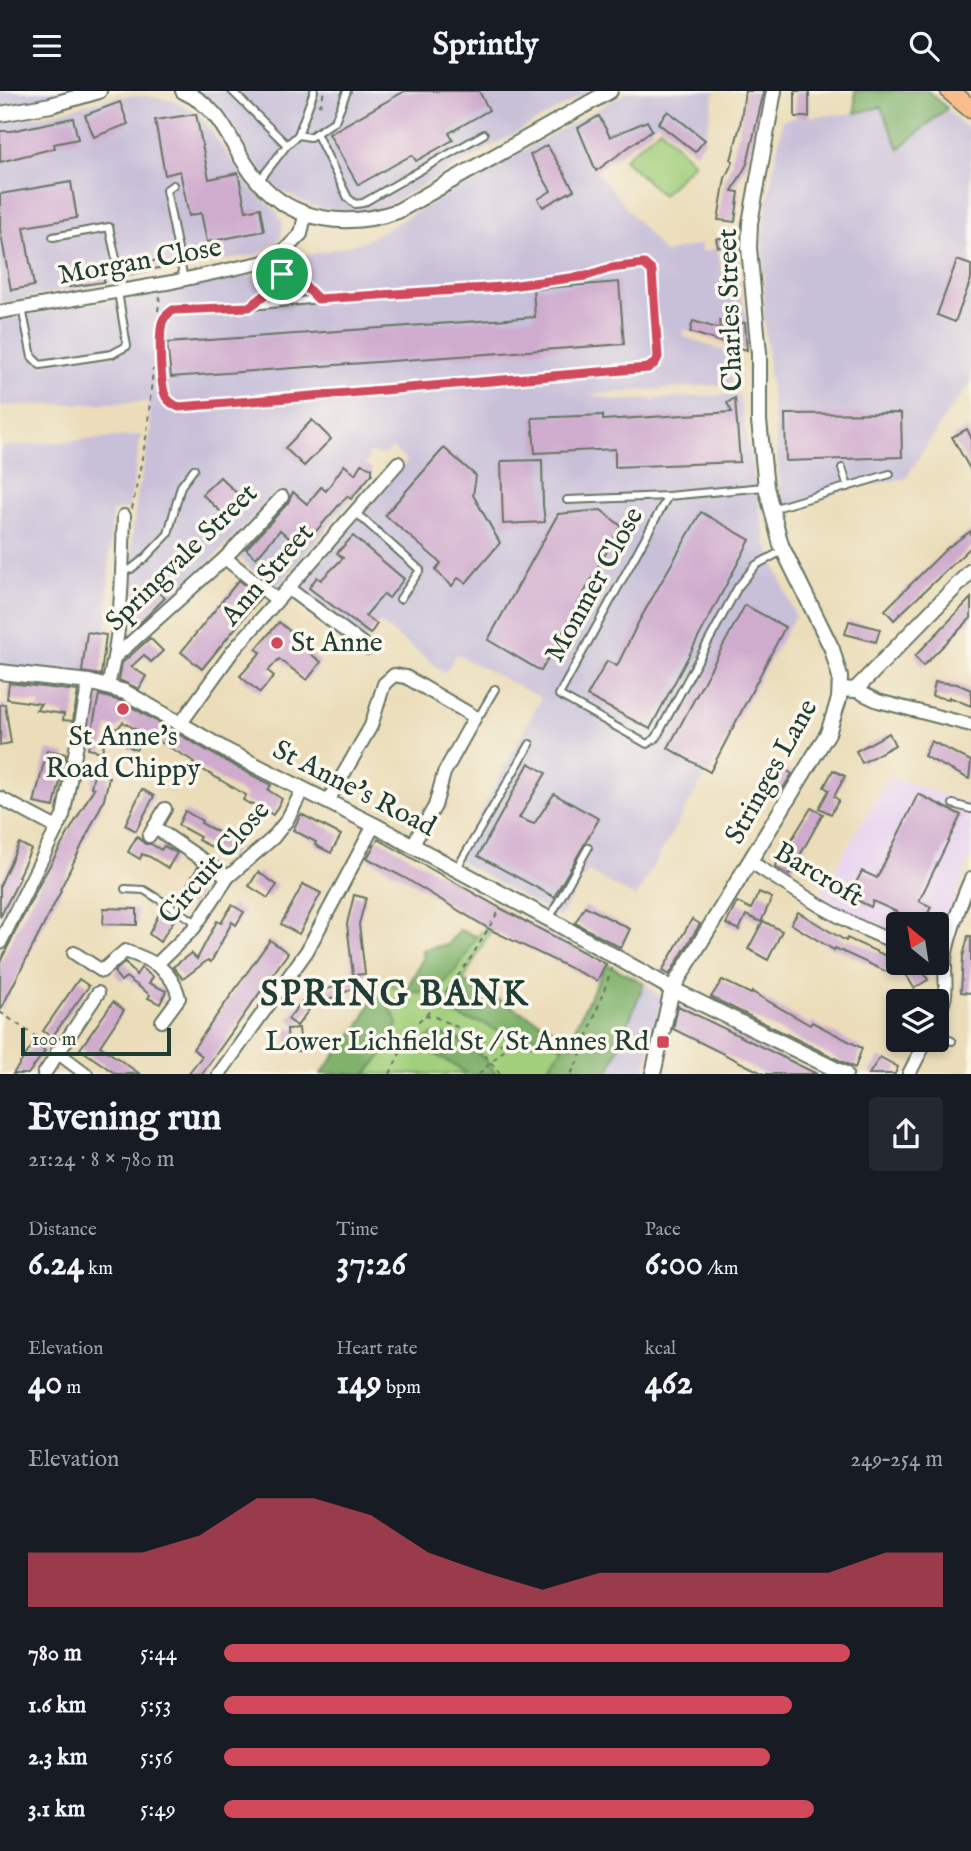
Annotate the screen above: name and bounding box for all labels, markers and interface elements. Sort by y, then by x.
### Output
text: Sprintly [432,25,539,66]
icon: menu [28,27,66,65]
icon: search [905,27,943,65]
street label: Charles Street [711,227,751,392]
street label: Morgan Close [56,230,224,294]
pin [252,244,312,304]
icon: arrive [263,255,301,293]
street label: Springvale Street [99,476,266,639]
street label: Monmer Close [538,501,652,669]
street label: Ann Street [213,516,322,634]
place label: St Anne [291,626,383,661]
marker: St Anne [269,635,285,651]
street label: Stringes Lane [718,693,826,851]
marker: St Anne's Road Chippy [115,701,131,717]
place label: St Anne's Road Chippy [45,720,201,787]
street label: St Anne's Road [267,733,442,845]
street label: Circuit Close [152,794,278,932]
street label: Barcroft [767,835,869,915]
north arrow [886,912,948,975]
map controls [886,912,949,1052]
district label: SPRING BANK [260,973,530,1018]
button: layers [886,989,949,1052]
scale bar [21,1025,172,1057]
place label: Lower Lichfield St / St Annes Rd [265,1025,649,1060]
text: 100 m [32,1028,76,1052]
marker: Lower Lichfield St / St Annes Rd [655,1034,671,1050]
text: Evening run [28,1095,222,1143]
button: share [869,1097,943,1171]
text: 21:24 · 8 × 780 m [28,1145,175,1174]
text: Distance [28,1218,97,1242]
text: Time [336,1218,379,1242]
text: Pace [645,1218,681,1242]
text: 6.24 [28,1242,84,1287]
text: 37:26 [336,1242,406,1287]
text: 6:00 [645,1242,703,1287]
text: km [84,1257,113,1281]
text: /km [703,1257,739,1281]
text: Elevation [28,1337,103,1361]
text: Heart rate [336,1337,417,1361]
text: kcal [645,1337,676,1361]
text: 40 [28,1361,62,1406]
text: 149 [336,1361,382,1406]
text: 462 [645,1361,693,1406]
text: m [62,1376,81,1400]
text: bpm [382,1376,421,1400]
text: Elevation [28,1445,119,1474]
text: 249–254 m [850,1445,943,1474]
text: 780 m [28,1639,82,1668]
text: 5:44 [140,1639,177,1668]
text: 1.6 km [28,1691,86,1720]
text: 5:53 [140,1691,171,1720]
text: 2.3 km [28,1743,87,1772]
text: 5:56 [140,1743,172,1772]
text: 3.1 km [28,1795,85,1824]
text: 5:49 [140,1795,176,1824]

